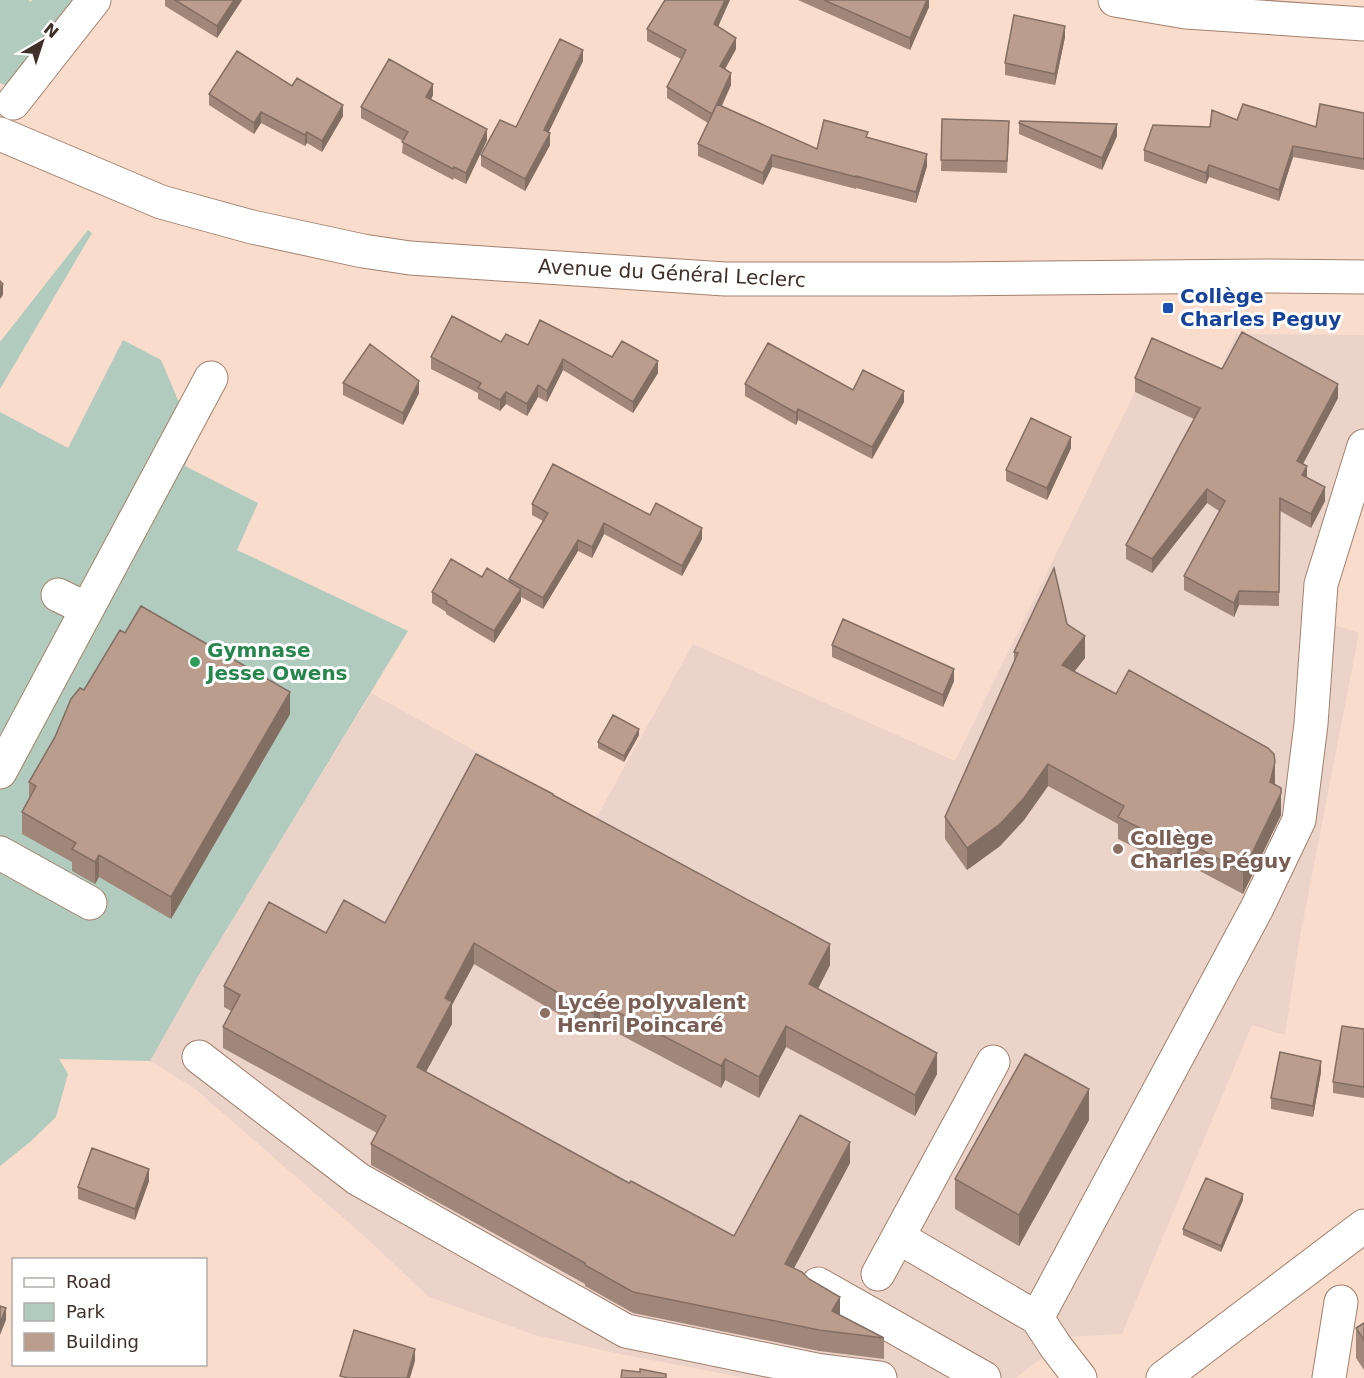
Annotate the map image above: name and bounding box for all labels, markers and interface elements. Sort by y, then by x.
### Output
north arrow [12,12,72,72]
text: N [40,19,62,42]
street label: Avenue du Général Leclerc [537,254,807,292]
place label: Collège Charles Peguy [1180,284,1341,331]
marker: Collège Charles Peguy [1161,301,1175,315]
place label: Gymnase Jesse Owens [205,638,348,685]
marker: Gymnase Jesse Owens [188,655,202,669]
place label: Collège Charles Péguy [1130,826,1291,873]
marker: Collège Charles Péguy [1111,842,1125,856]
place label: Lycée polyvalent Henri Poincaré [557,990,747,1037]
marker: Lycée polyvalent Henri Poincaré [538,1006,552,1020]
legend [12,1258,207,1366]
text: Road [66,1271,111,1292]
text: Park [66,1301,105,1322]
text: Building [66,1331,139,1352]

